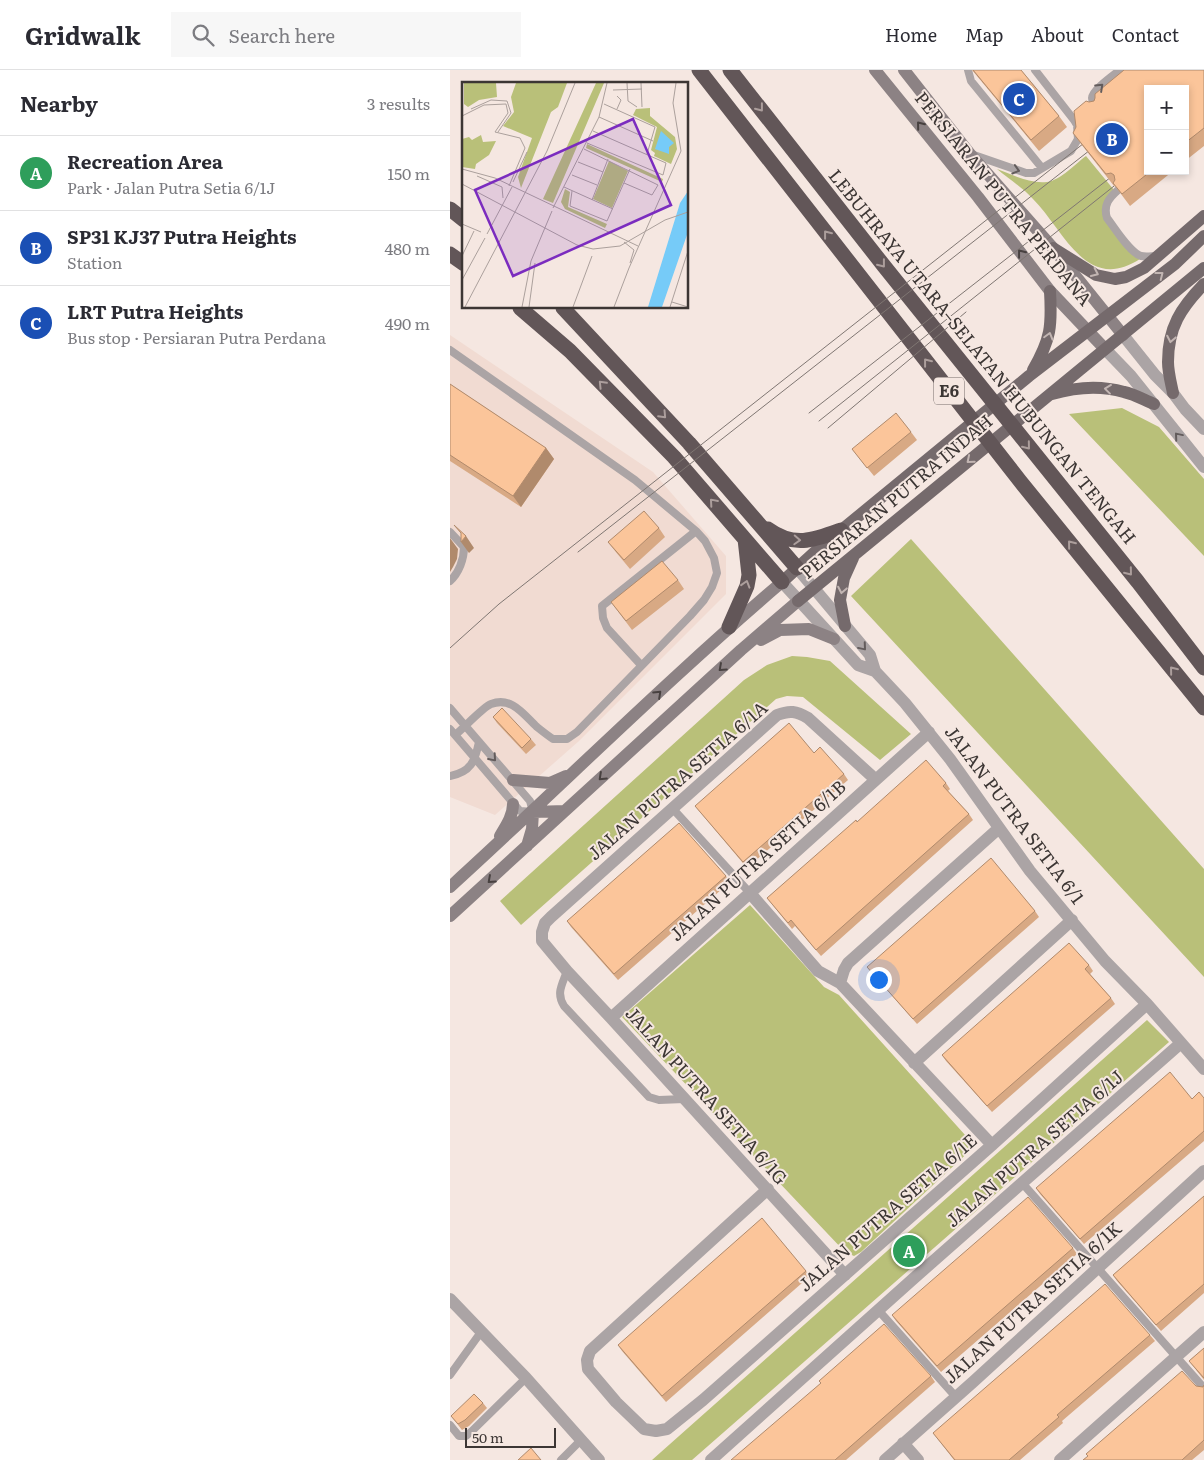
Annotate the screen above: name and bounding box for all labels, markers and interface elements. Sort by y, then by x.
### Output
search box [171,12,521,57]
text: Gridwalk [25,17,141,52]
icon: search [189,21,217,49]
text: Search here [229,21,335,49]
text: Home [885,21,937,48]
text: Map [965,21,1003,48]
text: About [1031,21,1084,48]
text: Contact [1112,21,1179,48]
pin: C [1003,80,1035,118]
inset map [462,82,689,309]
one-way arrow [1095,84,1104,93]
street label: PERSIARAN PUTRA PERDANA [909,85,1099,311]
map controls [1144,85,1189,175]
button: + [1144,85,1189,130]
text: Nearby [20,87,98,118]
text: 3 results [367,91,430,115]
one-way arrow [754,102,762,111]
pin: B [1096,120,1128,158]
one-way arrow [917,122,925,131]
button: − [1144,130,1189,175]
text: Recreation Area [67,147,223,175]
text: A [30,161,42,185]
text: 150 m [387,161,430,185]
street label: LEBUHRAYA UTARA–SELATAN HUBUNGAN TENGAH [823,163,1143,549]
one-way arrow [1011,165,1019,175]
text: Park · Jalan Putra Setia 6/1J [67,175,275,199]
text: SP31 KJ37 Putra Heights [67,222,296,250]
one-way arrow [823,230,832,239]
text: B [30,236,42,260]
text: 480 m [384,236,430,260]
one-way arrow [1017,249,1026,258]
text: Station [67,250,122,274]
one-way arrow [876,258,884,267]
one-way arrow [1090,267,1099,278]
one-way arrow [1154,273,1163,281]
text: LRT Putra Heights [67,297,243,325]
text: C [30,311,42,335]
text: 490 m [385,311,430,335]
text: Bus stop · Persiaran Putra Perdana [67,325,326,349]
one-way arrow [1043,331,1054,340]
one-way arrow [1166,335,1177,344]
one-way arrow [924,359,932,368]
road number: E6 [934,378,964,404]
one-way arrow [599,380,608,389]
one-way arrow [1104,384,1112,395]
street label: PERSIARAN PUTRA INDAH [794,407,998,584]
one-way arrow [657,409,666,418]
one-way arrow [1176,433,1184,442]
one-way arrow [1021,440,1030,449]
one-way arrow [966,455,975,464]
one-way arrow [710,498,719,507]
one-way arrow [793,534,801,545]
one-way arrow [1068,540,1077,549]
one-way arrow [1123,566,1131,575]
one-way arrow [741,581,751,589]
one-way arrow [837,585,848,594]
one-way arrow [857,641,866,650]
one-way arrow [718,662,727,671]
one-way arrow [1171,667,1179,676]
one-way arrow [652,691,661,700]
street label: JALAN PUTRA SETIA 6/1A [581,694,773,866]
street label: JALAN PUTRA SETIA 6/1 [939,719,1092,909]
one-way arrow [488,753,497,762]
one-way arrow [598,771,607,780]
street label: JALAN PUTRA SETIA 6/1B [663,773,851,947]
one-way arrow [487,874,496,883]
your location [866,967,892,993]
street label: JALAN PUTRA SETIA 6/1G [620,1000,795,1190]
street label: JALAN PUTRA SETIA 6/1J [939,1063,1129,1233]
street label: JALAN PUTRA SETIA 6/1E [794,1130,982,1296]
street label: JALAN PUTRA SETIA 6/1K [937,1214,1127,1389]
pin: A [893,1232,925,1270]
scale bar [465,1425,556,1448]
text: 50 m [472,1427,504,1447]

